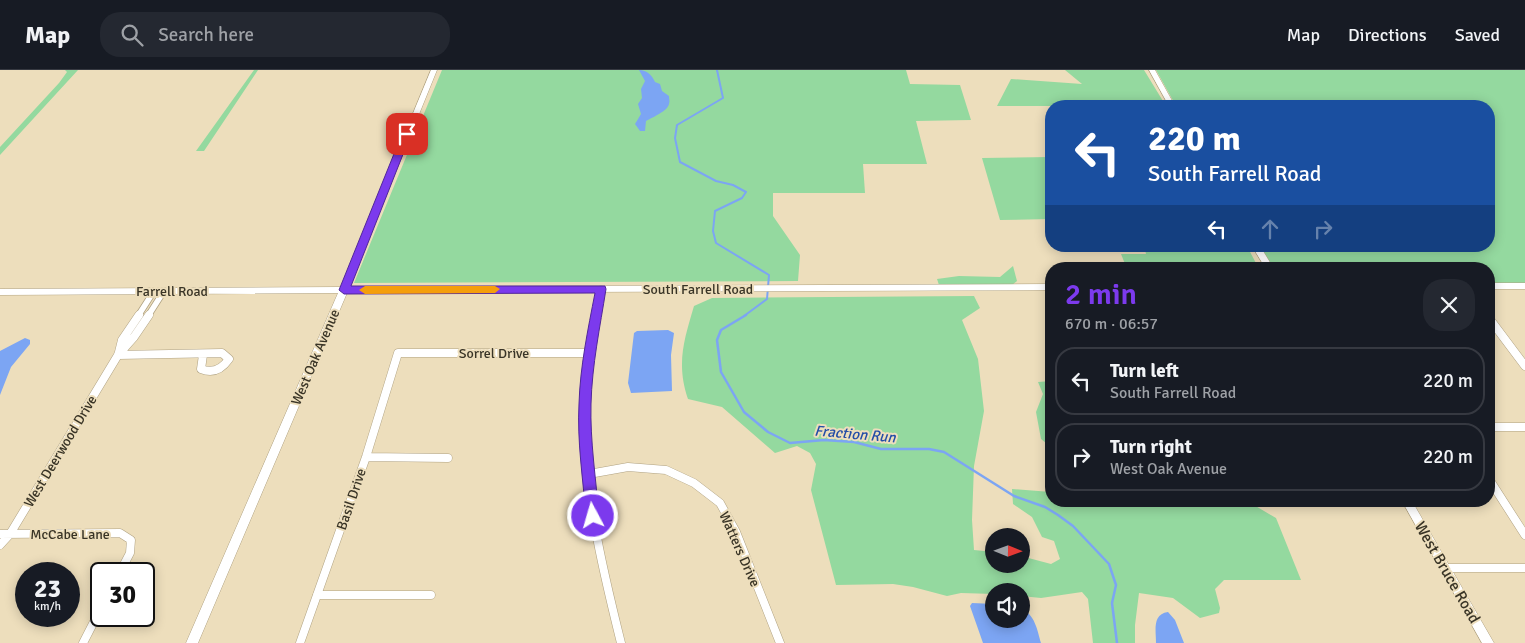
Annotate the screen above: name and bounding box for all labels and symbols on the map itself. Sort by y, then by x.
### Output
pin [386,113,428,155]
street label: South Farrell Road [643,281,753,298]
street label: Farrell Road [136,283,208,300]
street label: West Oak Avenue [288,307,343,408]
street label: Sorrel Drive [459,345,529,362]
street label: West Deerwood Drive [20,392,100,510]
water label: Fraction Run [814,421,897,447]
street label: Basil Drive [333,466,370,532]
position arrow [566,489,618,541]
street label: Watters Drive [715,509,764,590]
street label: West Bruce Road [1410,518,1484,627]
street label: McCabe Lane [30,526,110,543]
north arrow [985,528,1030,572]
speed limit sign: 30 [90,562,155,627]

